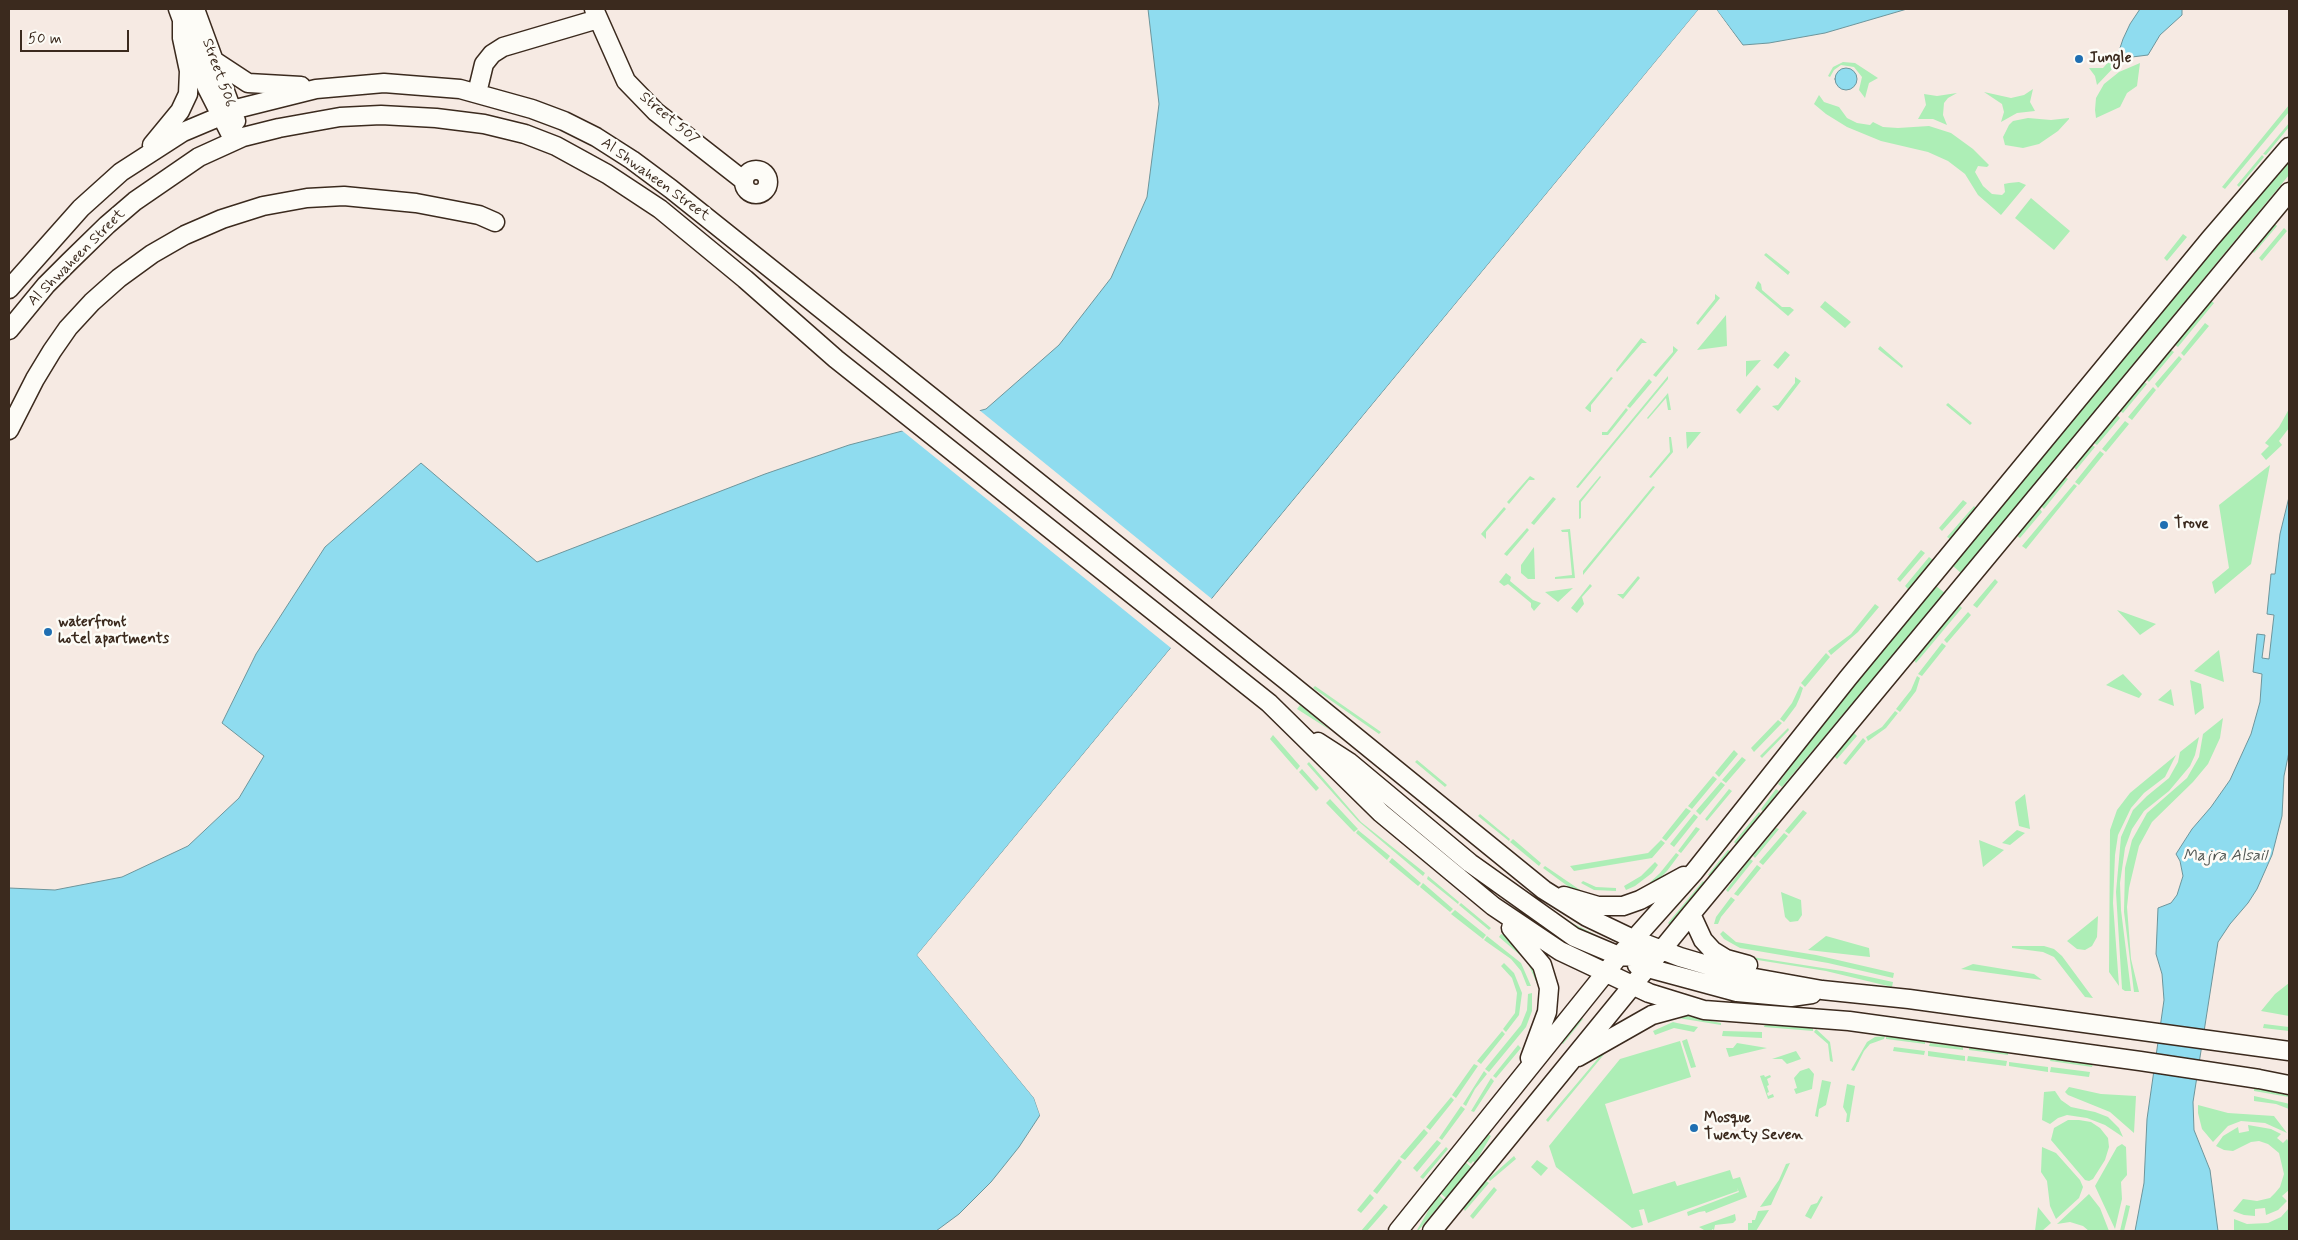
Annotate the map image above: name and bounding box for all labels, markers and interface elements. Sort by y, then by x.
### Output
scale bar [22,20,131,52]
text: 50 m [28,29,62,49]
street label: Street 506 [197,36,239,110]
place label: Jungle [2089,50,2131,68]
marker: Jungle [2073,53,2085,65]
street label: Street 507 [635,89,703,149]
street label: Al Shwaheen Street [597,135,713,225]
street label: Al Shwaheen Street [25,206,129,310]
place label: Trove [2174,516,2209,534]
marker: Trove [2158,519,2170,531]
place label: waterfront hotel apartments [58,614,169,649]
marker: waterfront hotel apartments [42,626,54,638]
water label: Majra Alsail [2183,847,2267,867]
place label: Mosque Twenty Seven [1704,1110,1803,1145]
marker: Mosque Twenty Seven [1688,1122,1700,1134]

